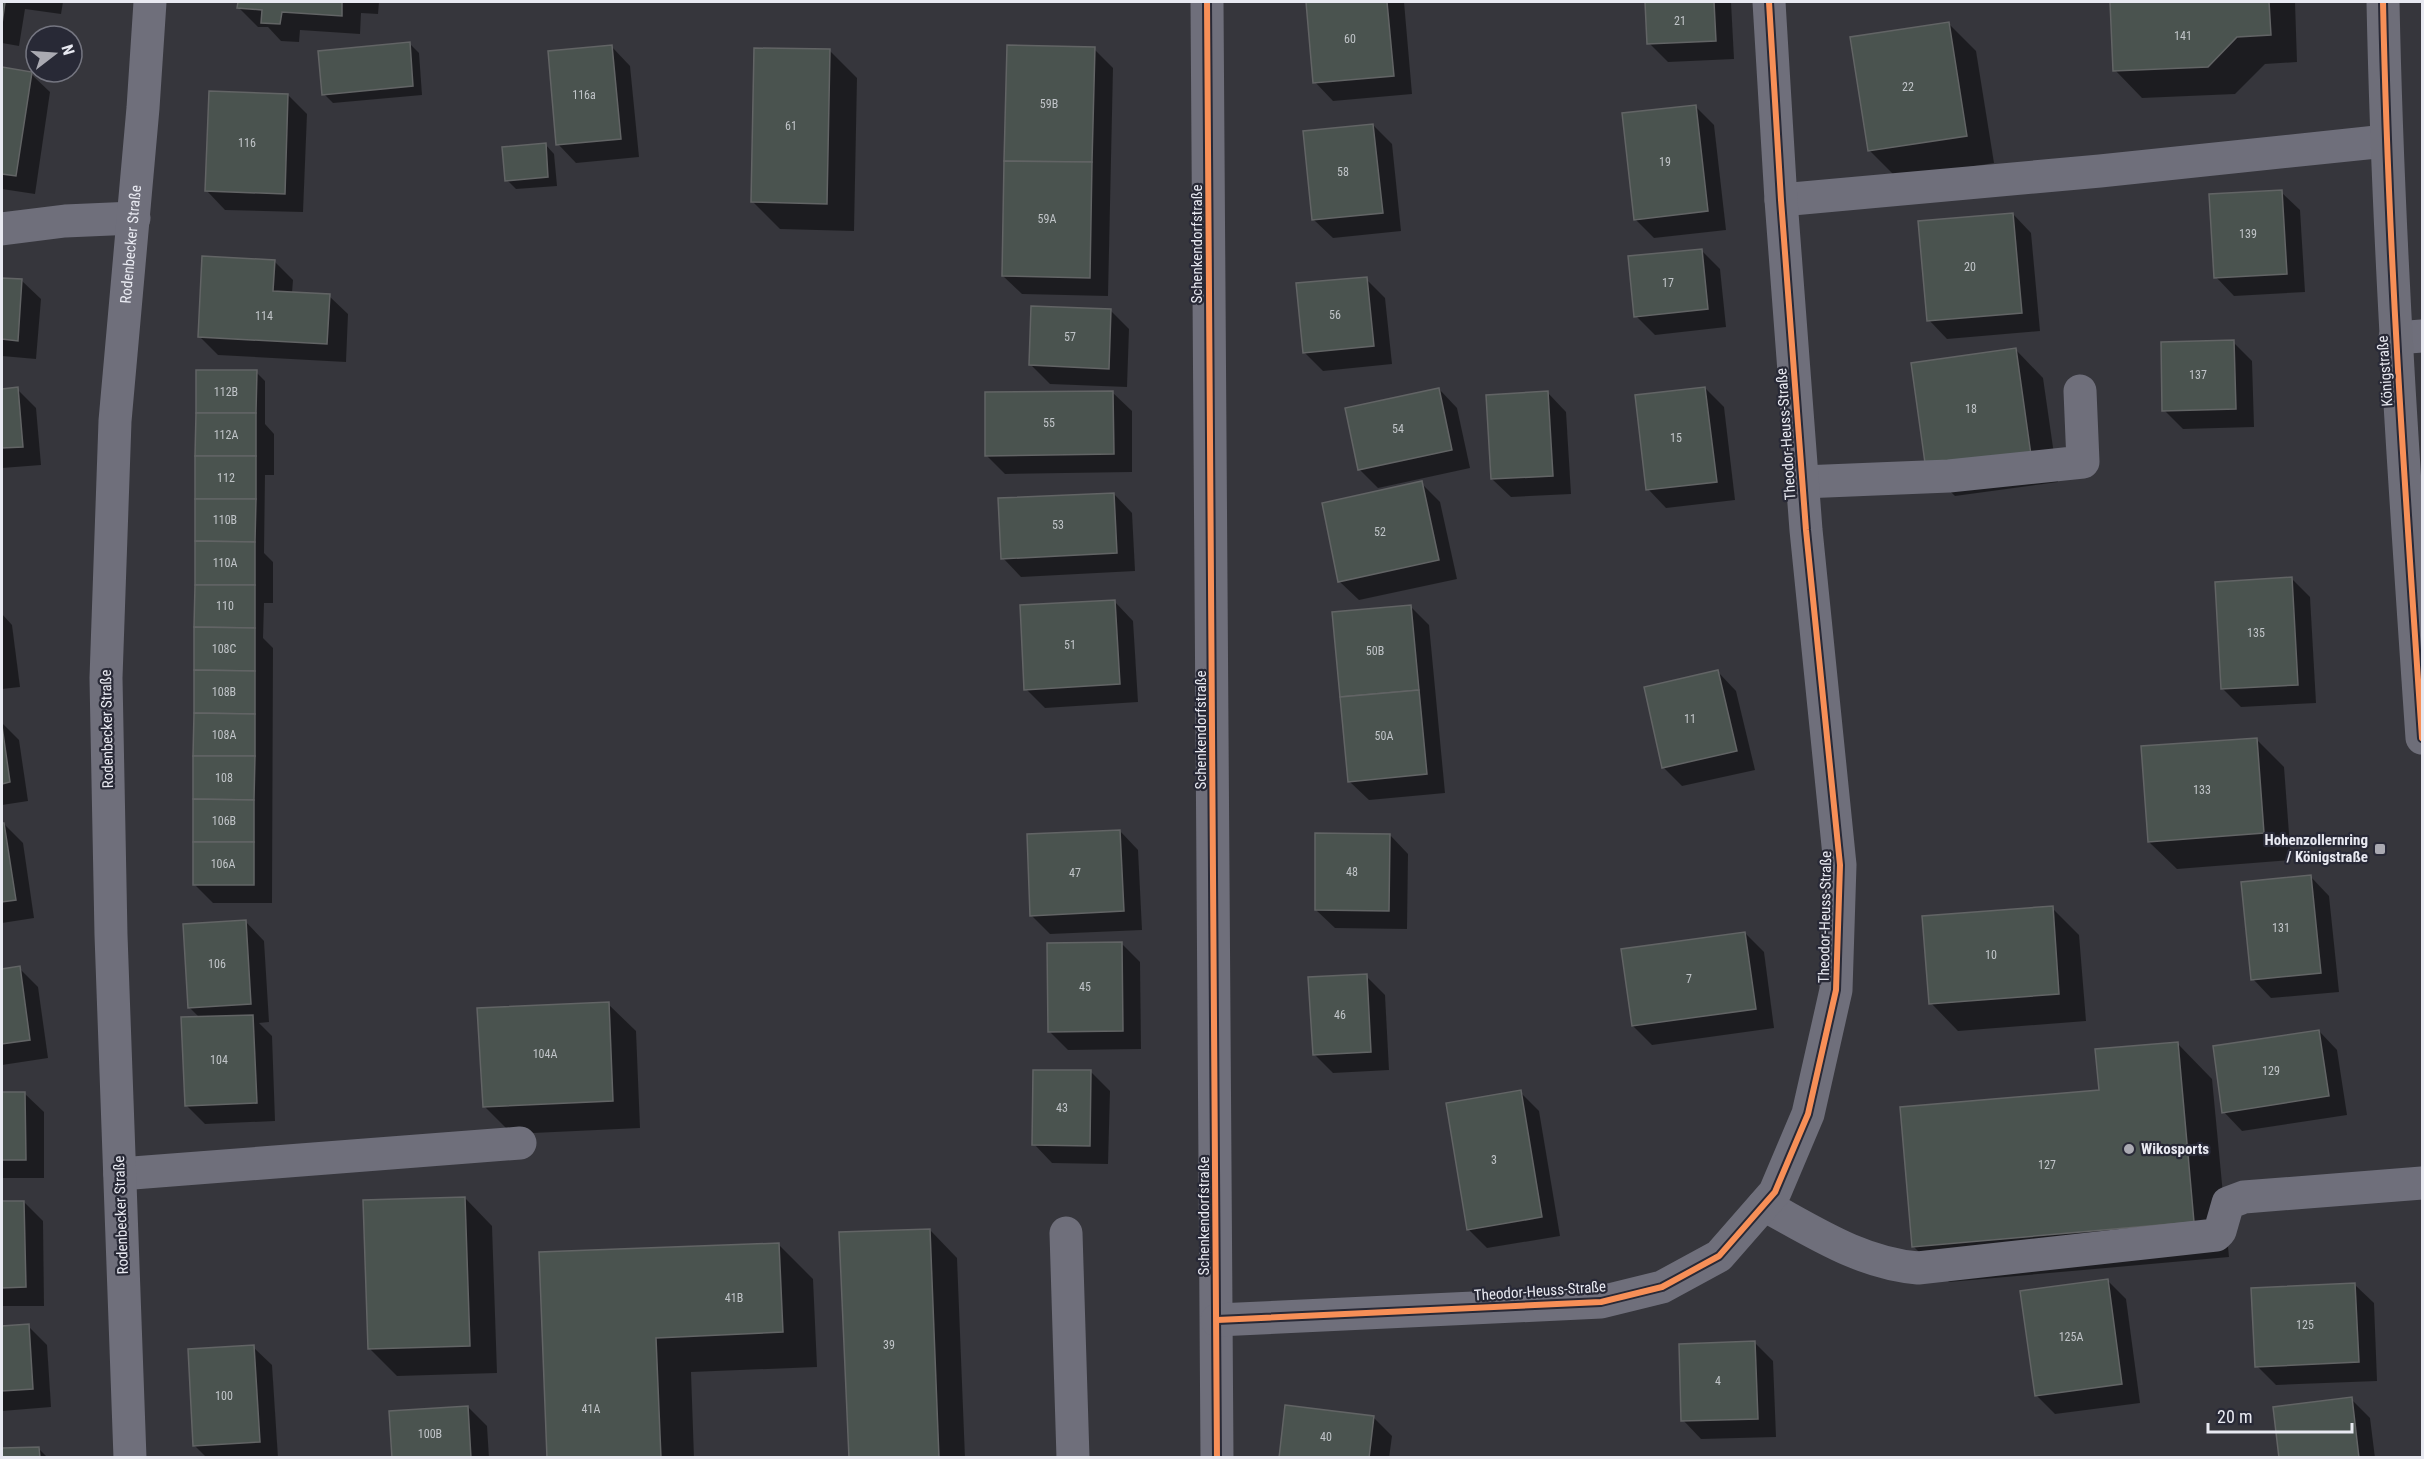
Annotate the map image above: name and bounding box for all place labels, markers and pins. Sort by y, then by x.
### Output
place label: Hohenzollernring / Königstraße [2264,831,2368,866]
marker: Hohenzollernring / Königstraße [2373,842,2387,856]
place label: Wikosports [2141,1140,2209,1158]
marker: Wikosports [2122,1142,2136,1156]

